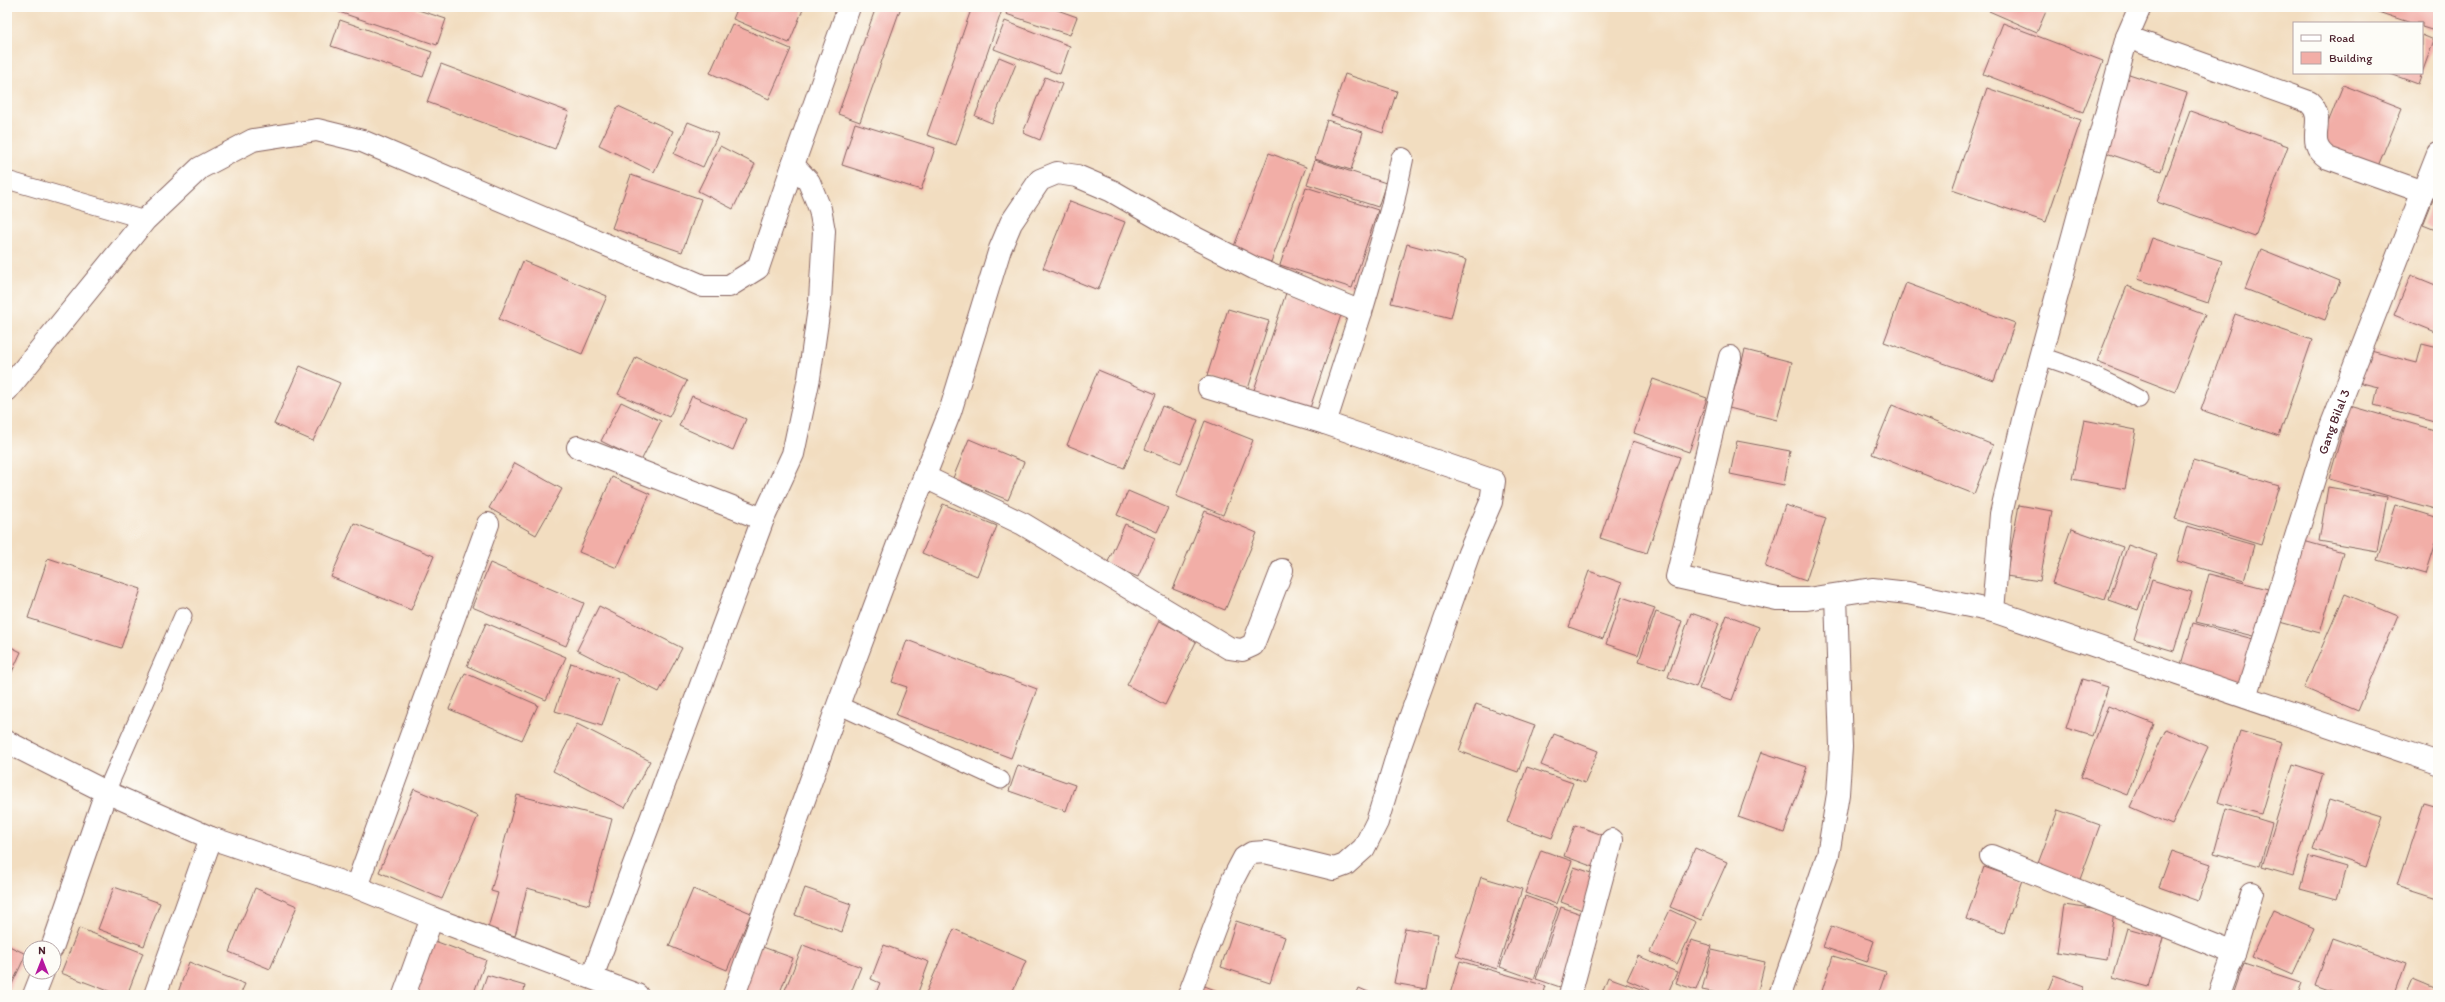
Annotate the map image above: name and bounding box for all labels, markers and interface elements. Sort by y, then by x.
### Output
legend [2293,22,2423,74]
text: Road [2329,31,2355,45]
text: Building [2329,51,2373,65]
street label: Gang Bilal 3 [2315,387,2352,456]
north arrow [22,940,62,980]
text: N [38,944,46,957]

